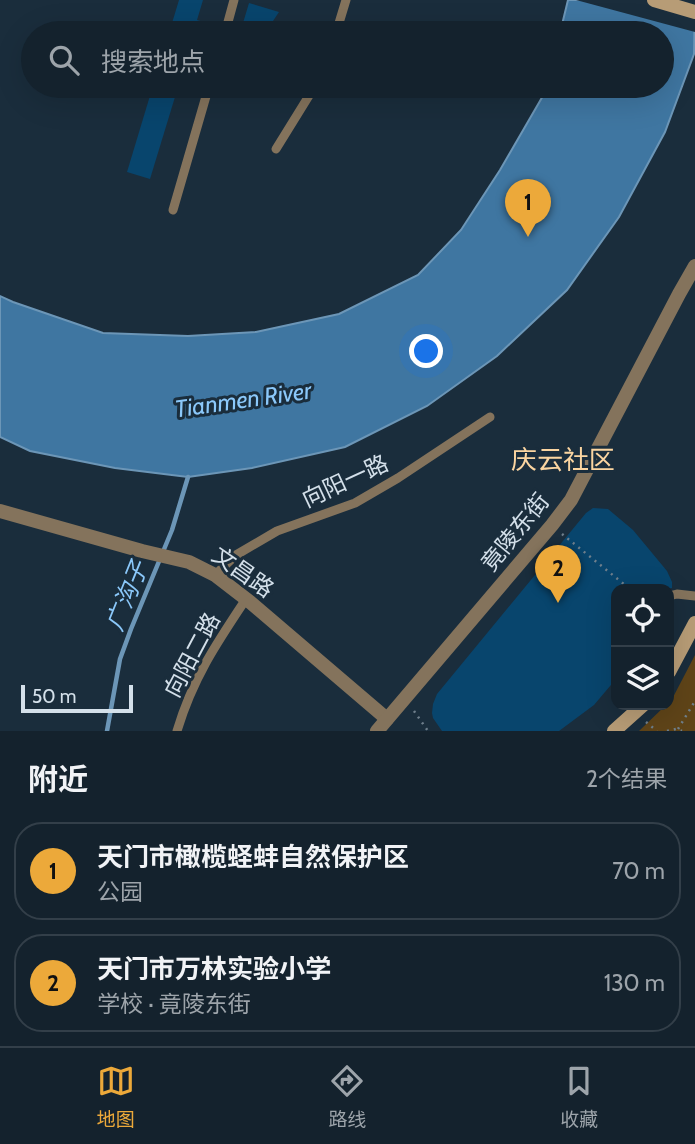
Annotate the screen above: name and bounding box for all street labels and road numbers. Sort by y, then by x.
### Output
street label: 向阳一路 [297,449,393,513]
street label: 竟陵东街 [475,487,555,577]
street label: 文昌路 [207,541,279,603]
street label: 向阳二路 [158,608,226,702]

